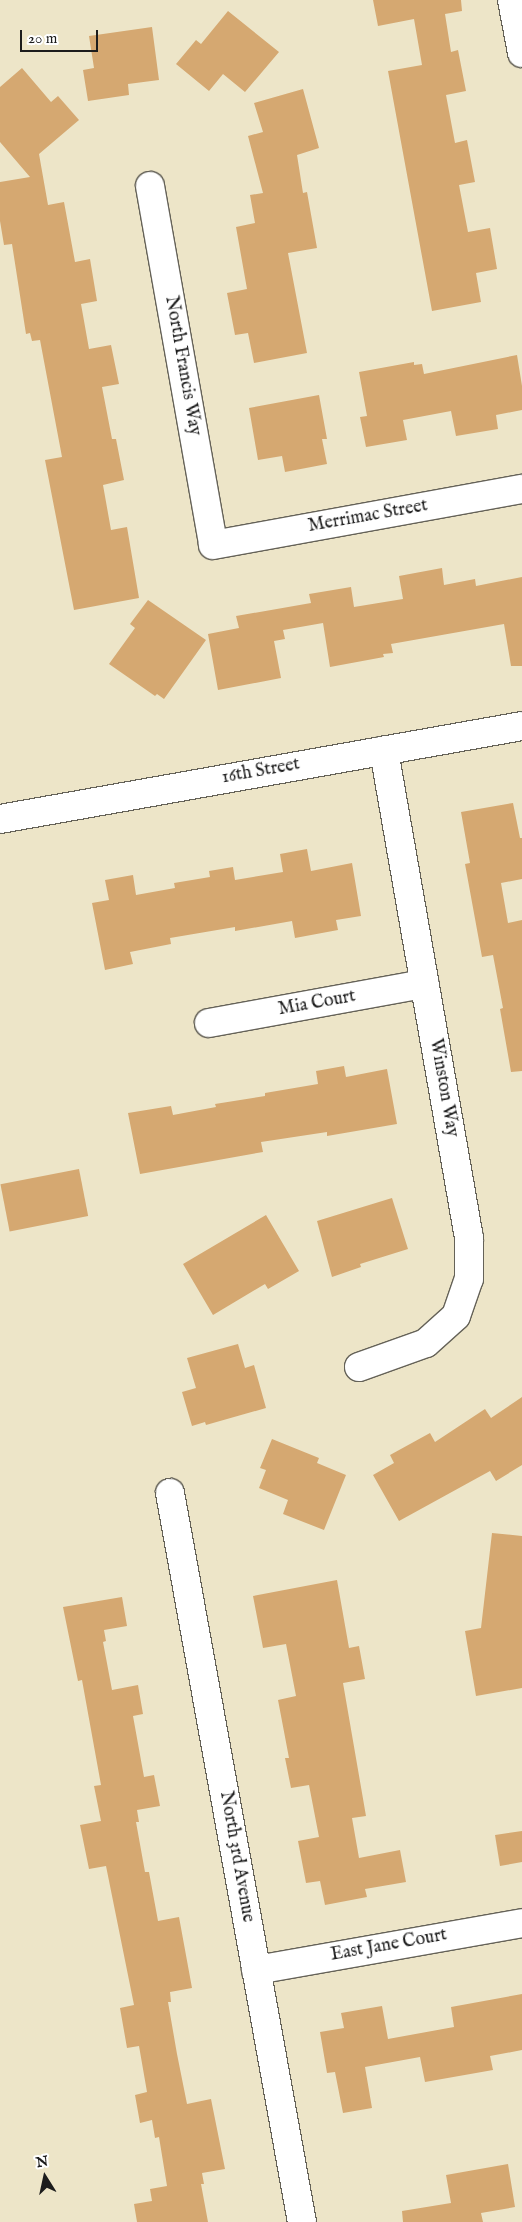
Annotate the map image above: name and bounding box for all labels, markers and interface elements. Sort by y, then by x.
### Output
scale bar [22,20,100,52]
text: 20 m [28,29,57,48]
street label: North Francis Way [159,294,205,438]
street label: Merrimac Street [306,496,430,538]
street label: 16th Street [220,755,302,789]
street label: Mia Court [277,987,357,1021]
street label: Winston Way [424,1037,462,1139]
street label: North 3rd Avenue [214,1790,258,1924]
street label: East Jane Court [329,1925,449,1967]
north arrow [20,2152,70,2202]
text: N [35,2152,50,2172]

